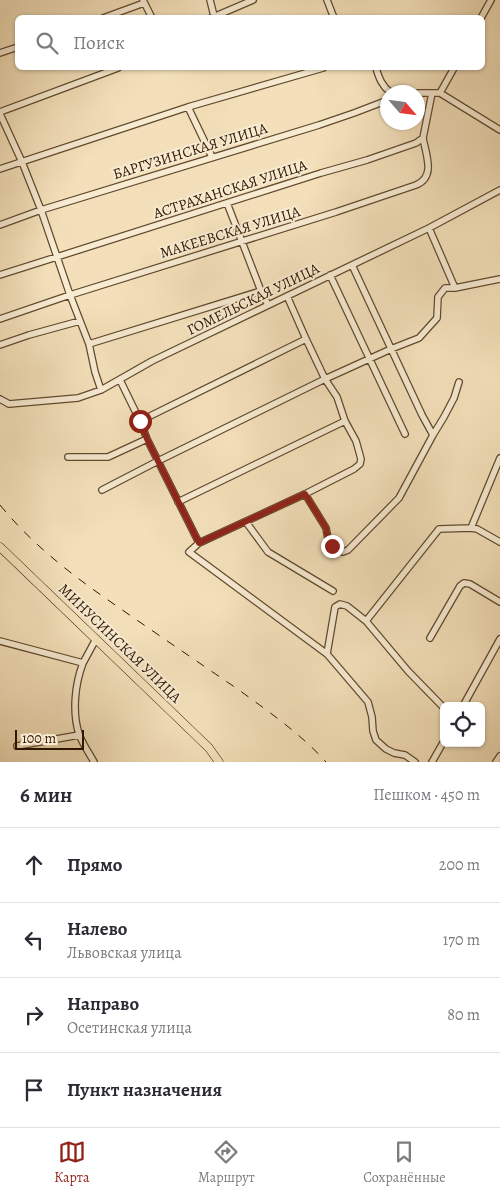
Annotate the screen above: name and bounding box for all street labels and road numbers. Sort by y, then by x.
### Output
street label: БАРГУЗИНСКАЯ УЛИЦА [110,118,270,184]
street label: АСТРАХАНСКАЯ УЛИЦА [150,155,310,224]
street label: МАКЕЕВСКАЯ УЛИЦА [157,201,303,263]
street label: ГОМЕЛЬСКАЯ УЛИЦА [183,258,323,340]
street label: МИНУСИНСКАЯ УЛИЦА [54,579,186,707]

